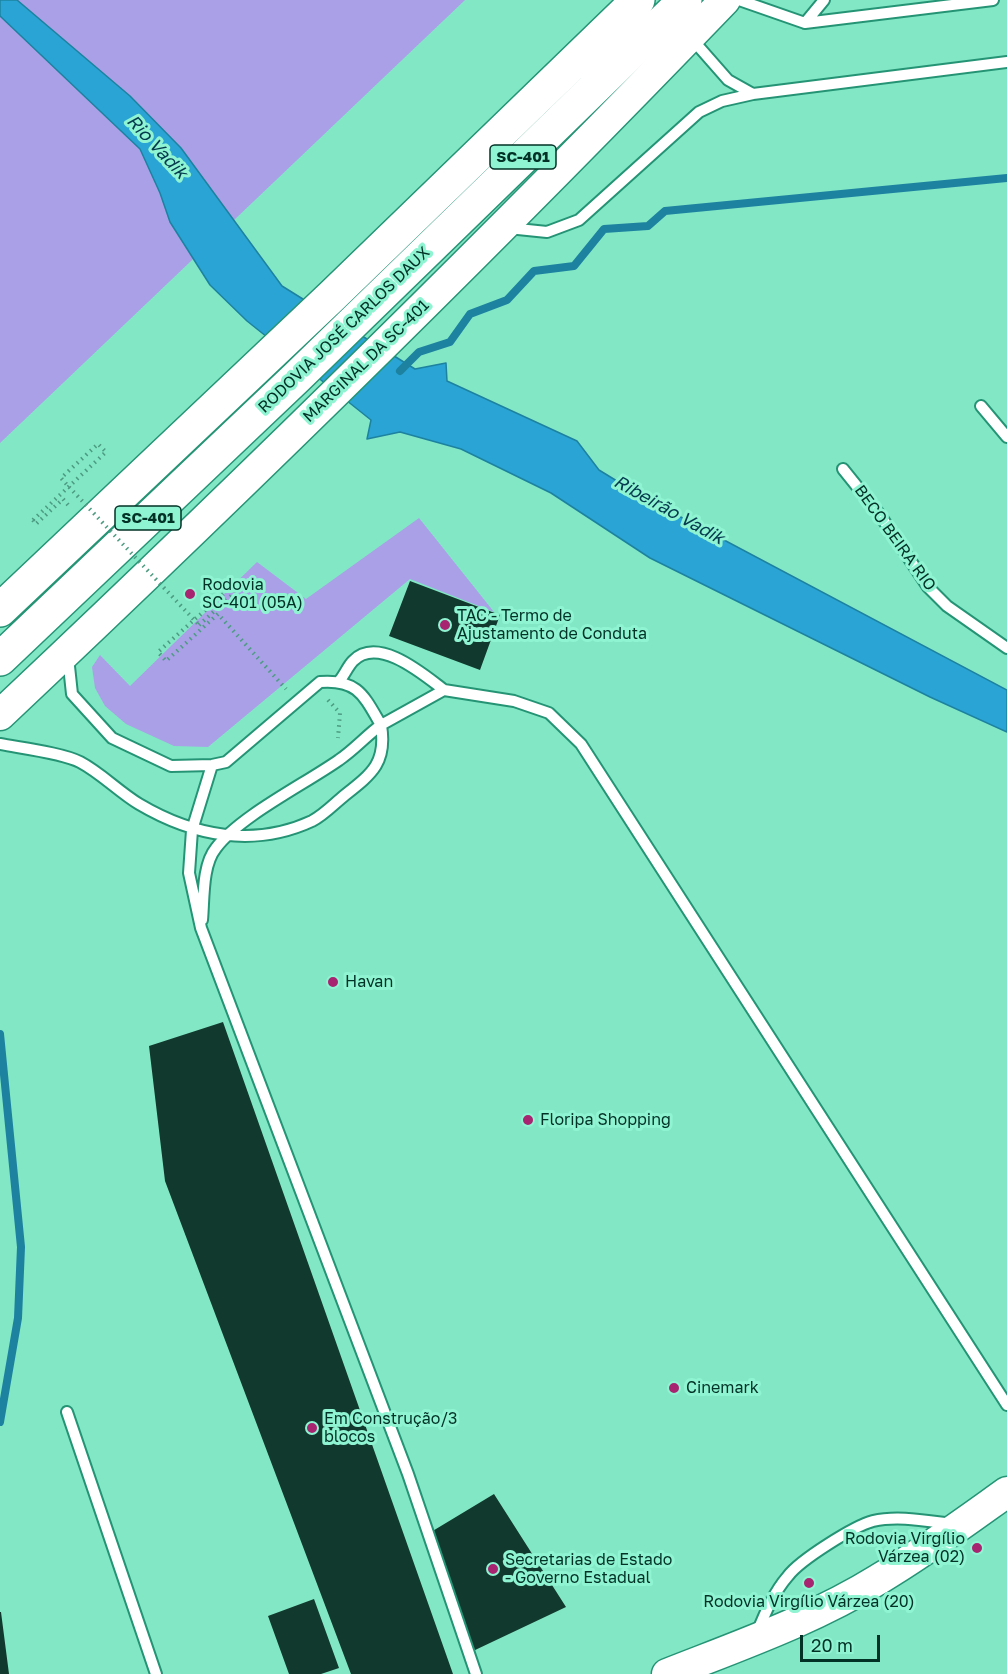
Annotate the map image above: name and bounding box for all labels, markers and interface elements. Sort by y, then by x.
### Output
water label: Rio Vadik [122,111,192,183]
road number: SC-401 [490,145,556,169]
street label: RODOVIA JOSÉ CARLOS DAUX [254,243,434,417]
street label: MARGINAL DA SC-401 [299,296,433,426]
water label: Ribeirão Vadik [610,471,728,549]
street label: BECO BEIRA RIO [850,481,940,595]
road number: SC-401 [115,506,181,530]
place label: Rodovia SC-401 (05A) [202,575,303,613]
marker: Rodovia SC-401 (05A) [183,587,197,601]
place label: TAC - Termo de Ajustamento de Conduta [457,606,647,644]
marker: TAC - Termo de Ajustamento de Conduta [438,618,452,632]
place label: Havan [345,972,393,992]
marker: Havan [326,975,340,989]
place label: Floripa Shopping [540,1110,671,1130]
marker: Floripa Shopping [521,1113,535,1127]
place label: Cinemark [686,1378,759,1398]
marker: Cinemark [667,1381,681,1395]
place label: Em Construção/3 blocos [324,1409,457,1447]
marker: Em Construção/3 blocos [305,1421,319,1435]
place label: Rodovia Virgílio Várzea (02) [845,1529,965,1567]
marker: Rodovia Virgílio Várzea (02) [970,1541,984,1555]
place label: Secretarias de Estado - Governo Estadual [505,1550,672,1588]
marker: Secretarias de Estado - Governo Estadual [486,1562,500,1576]
marker: Rodovia Virgílio Várzea (20) [802,1576,816,1590]
place label: Rodovia Virgílio Várzea (20) [703,1592,915,1612]
scale bar [803,1623,882,1661]
text: 20 m [811,1634,853,1656]

